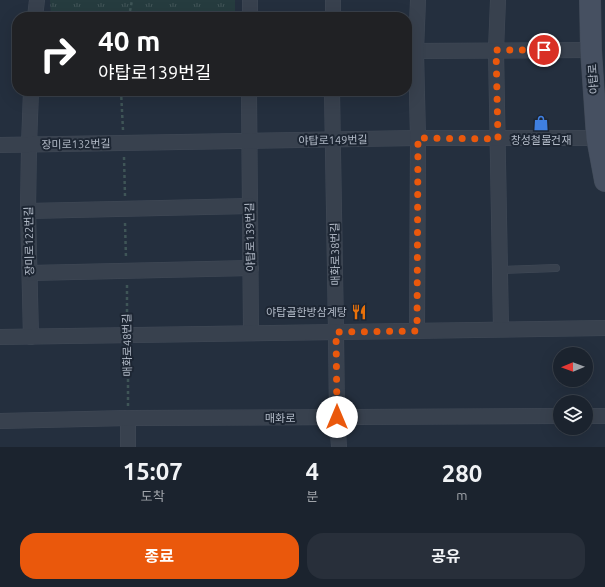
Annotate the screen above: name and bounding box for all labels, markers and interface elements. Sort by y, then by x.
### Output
text: 40 m [98,25,160,56]
icon: right [32,28,84,80]
pin [527,33,561,67]
icon: arrive [533,39,555,61]
text: 야탑로139번길 [98,62,211,82]
street label: 야탑로 [586,63,600,95]
shop icon: 창성철물건재 [532,114,550,132]
street label: 야탑로149번길 [298,133,368,147]
place label: 창성철물건재 [511,134,571,146]
street label: 장미로132번길 [41,137,111,151]
street label: 야탑로139번길 [243,202,257,272]
street label: 장미로122번길 [22,206,36,276]
street label: 매화로38번길 [328,222,342,286]
restaurant icon: 야탑골한방삼계탕 [350,303,368,321]
place label: 야탑골한방삼계탕 [266,306,347,318]
street label: 매화로48번길 [120,313,134,377]
north arrow [553,347,593,387]
map controls [553,347,593,435]
button: layers [553,395,593,435]
position arrow [316,396,358,438]
street label: 매화로 [265,412,295,424]
text: 15:07 [123,458,183,485]
text: 4 [305,458,319,485]
text: 280 [442,460,482,487]
text: m [456,488,468,502]
text: 도착 [141,489,165,503]
text: 분 [306,489,318,503]
button: 종료 [20,533,299,579]
button: 공유 [307,533,585,579]

